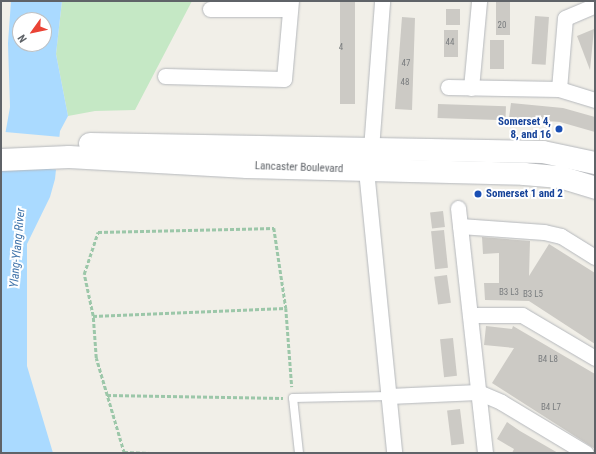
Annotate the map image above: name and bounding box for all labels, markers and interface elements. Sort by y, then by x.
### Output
north arrow [12,12,52,52]
house number: 20 [498,20,506,30]
text: N [15,32,30,45]
house number: 44 [446,37,454,47]
house number: 4 [339,42,343,52]
house number: 47 [402,58,410,68]
house number: 48 [401,77,409,87]
place label: Somerset 4, 8, and 16 [498,116,551,142]
marker: Somerset 4, 8, and 16 [554,124,564,134]
street label: Lancaster Boulevard [255,160,343,176]
place label: Somerset 1 and 2 [486,187,563,201]
marker: Somerset 1 and 2 [473,189,483,199]
water label: Ylang-Ylang River [7,208,29,288]
house number: B3 L3 [499,287,519,297]
house number: B3 L5 [523,289,543,299]
house number: B4 L8 [538,354,558,364]
house number: B4 L7 [541,402,561,412]

